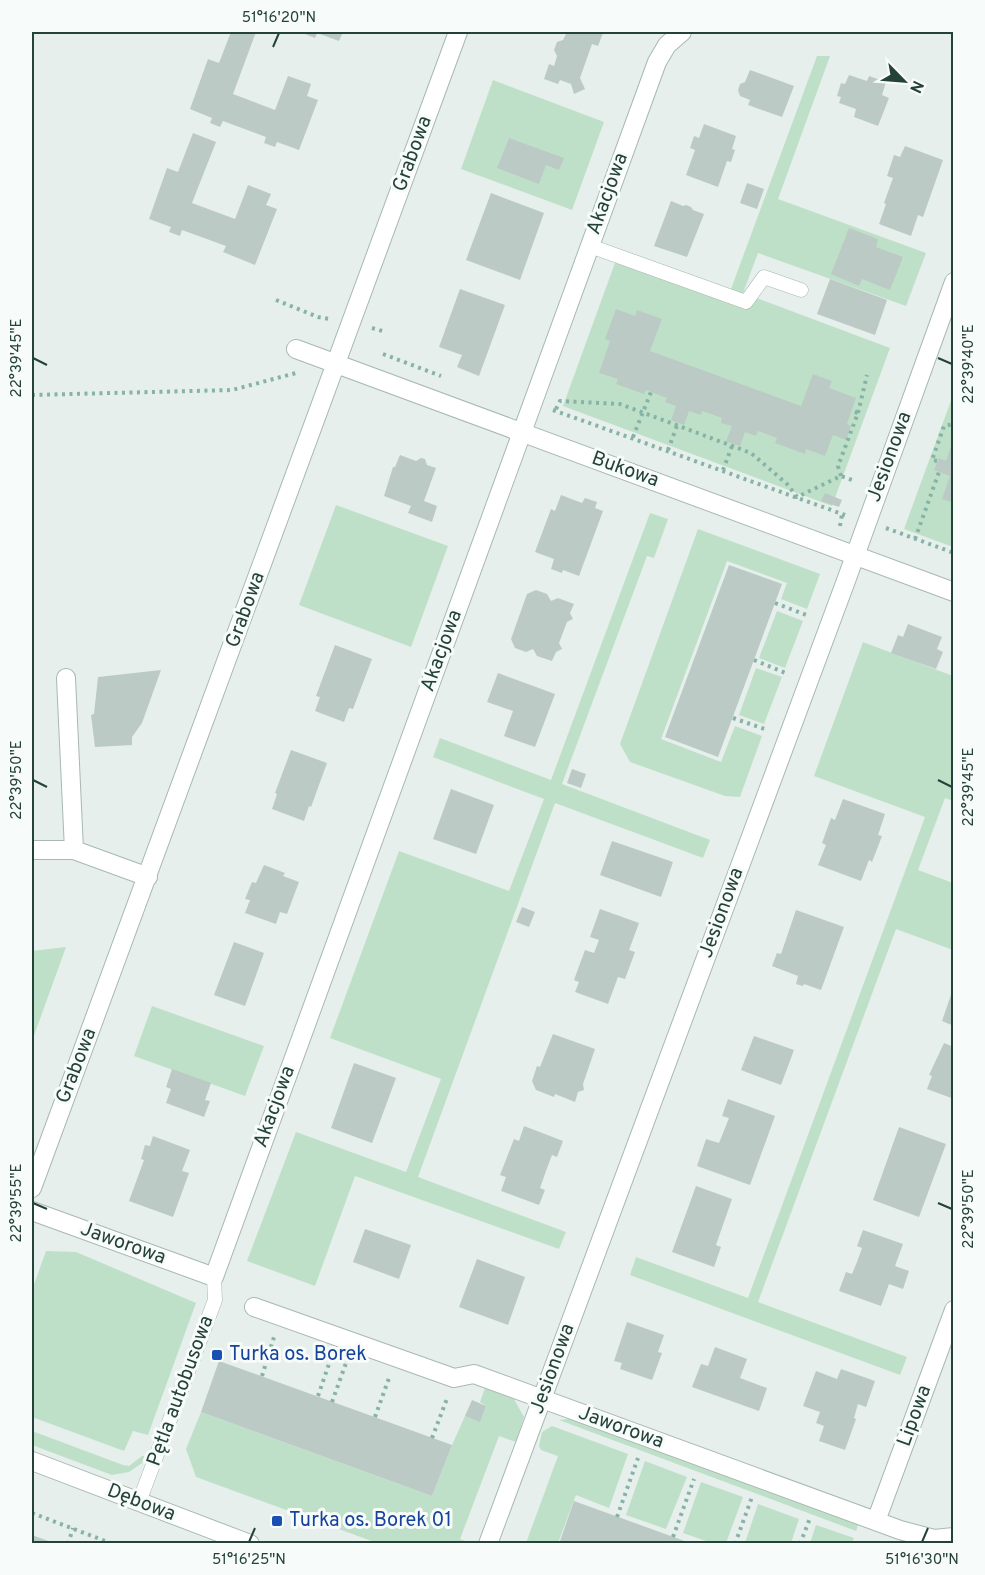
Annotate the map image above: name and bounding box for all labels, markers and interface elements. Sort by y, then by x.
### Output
text: 51°16'20"N [242,9,316,28]
north arrow [874,51,934,111]
text: N [904,77,927,96]
street label: Grabowa [387,113,439,195]
street label: Akacjowa [581,150,635,238]
text: 22°39'45"E [8,318,27,398]
text: 22°39'40"E [960,324,979,404]
street label: Jesionowa [862,408,918,506]
street label: Bukowa [588,446,662,494]
street label: Grabowa [220,569,272,651]
street label: Akacjowa [415,607,469,695]
text: 22°39'50"E [8,740,27,820]
text: 22°39'45"E [960,747,979,827]
street label: Jesionowa [694,864,750,962]
street label: Grabowa [51,1025,103,1107]
street label: Akacjowa [248,1063,302,1151]
text: 22°39'55"E [8,1163,27,1243]
text: 22°39'50"E [960,1169,979,1249]
street label: Jaworowa [77,1217,169,1271]
street label: Pętla autobusowa [142,1312,220,1470]
street label: Jesionowa [525,1320,581,1418]
place label: Turka os. Borek [229,1342,367,1368]
marker: Turka os. Borek [210,1348,224,1362]
street label: Lipowa [892,1382,938,1450]
street label: Jaworowa [575,1401,667,1455]
street label: Dębowa [103,1478,179,1528]
place label: Turka os. Borek 01 [289,1508,452,1534]
marker: Turka os. Borek 01 [270,1514,284,1528]
text: 51°16'25"N [212,1551,286,1570]
text: 51°16'30"N [885,1551,959,1570]

